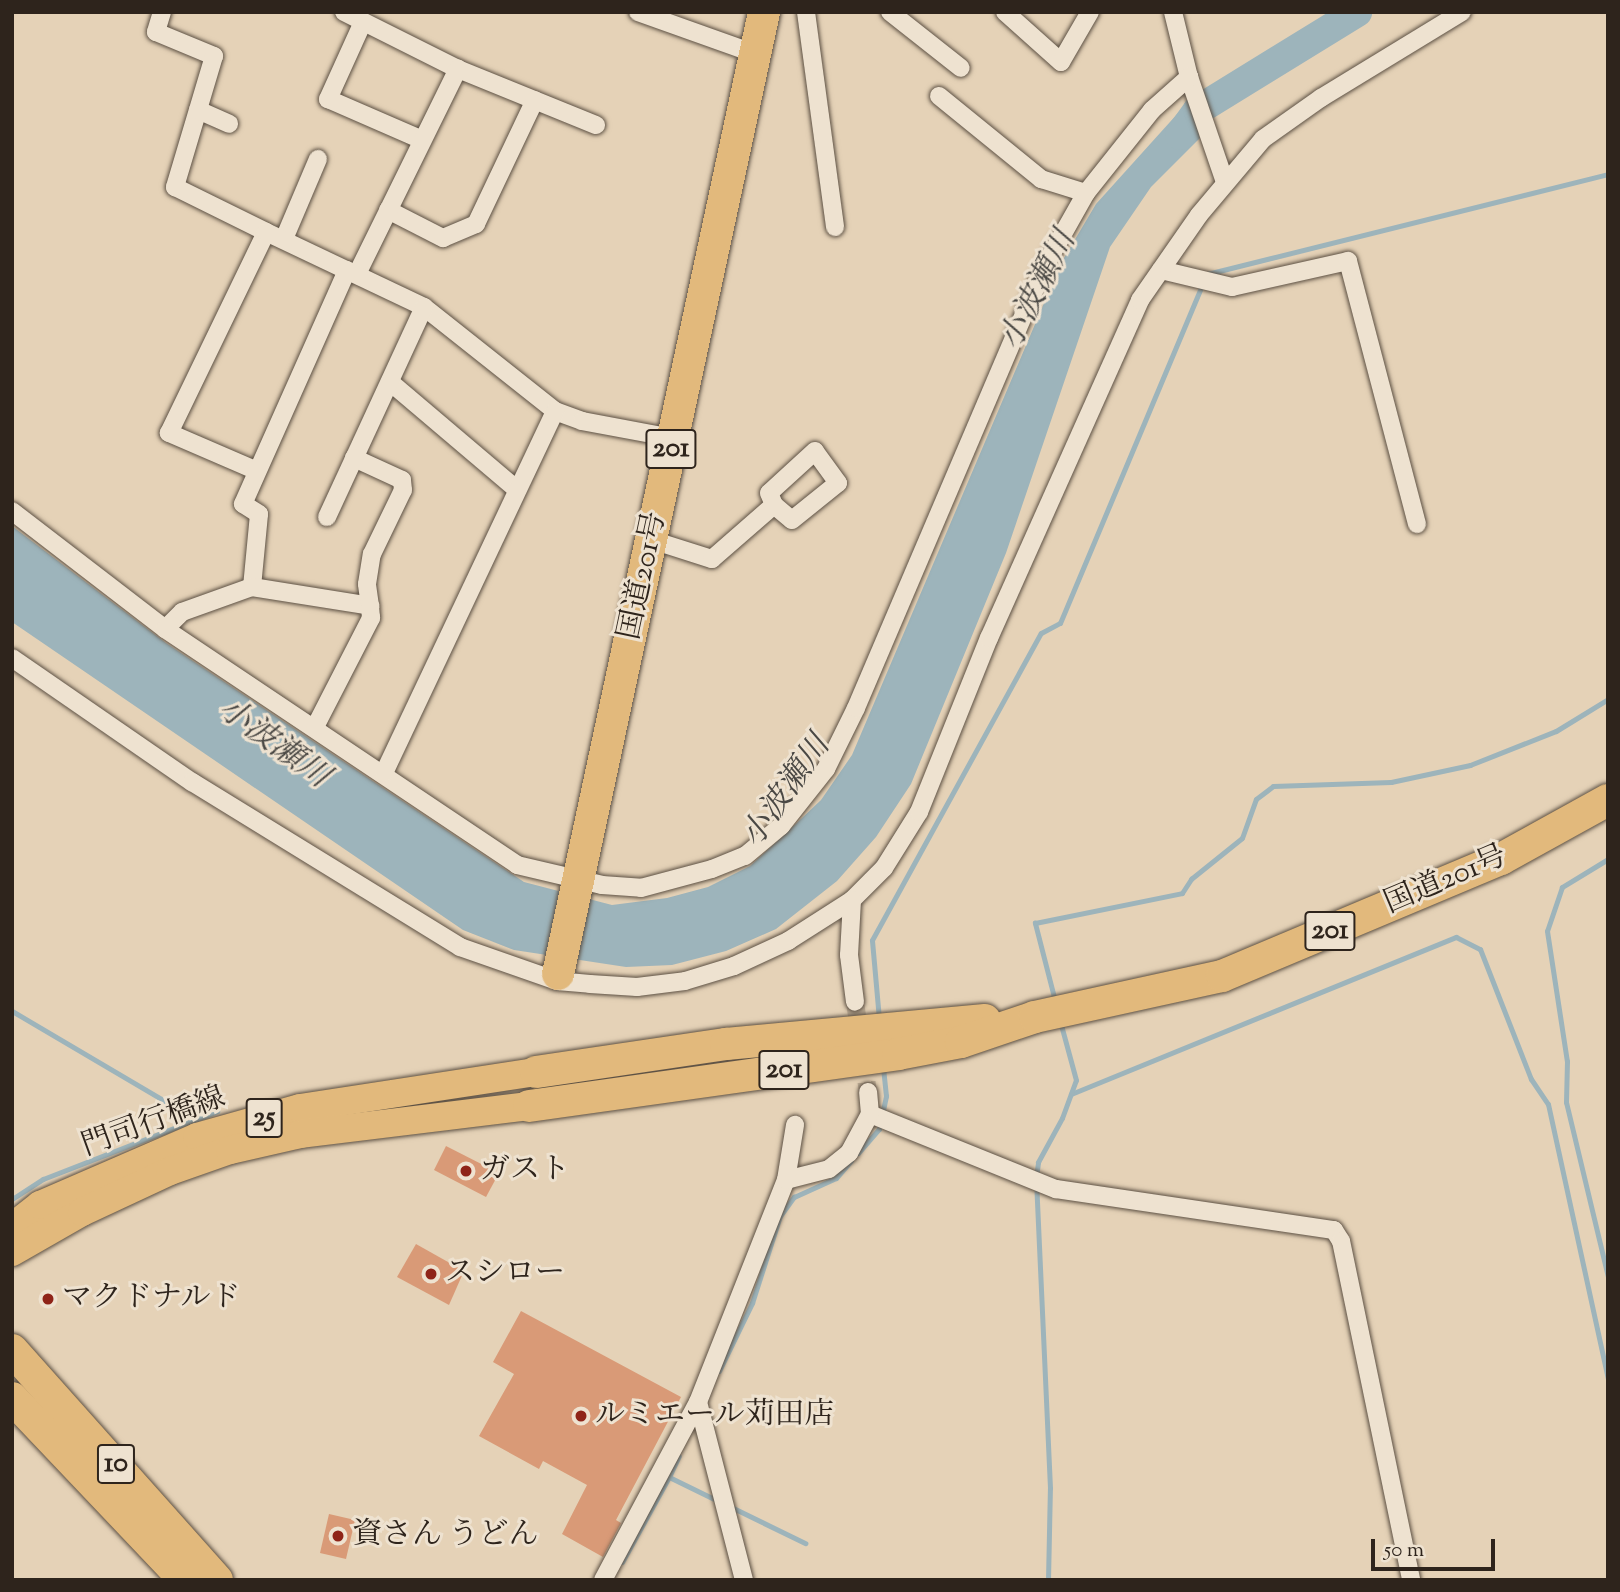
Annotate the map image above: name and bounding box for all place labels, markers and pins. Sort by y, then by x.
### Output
place label: ガスト [480,1153,570,1189]
marker: ガスト [458,1163,474,1179]
place label: スシロー [445,1256,565,1292]
marker: スシロー [423,1266,439,1282]
place label: マクドナルド [62,1281,242,1317]
marker: マクドナルド [40,1291,56,1307]
place label: ルミエール苅田店 [595,1398,835,1434]
marker: ルミエール苅田店 [573,1408,589,1424]
place label: 資さん うどん [352,1518,538,1554]
marker: 資さん うどん [330,1528,346,1544]

